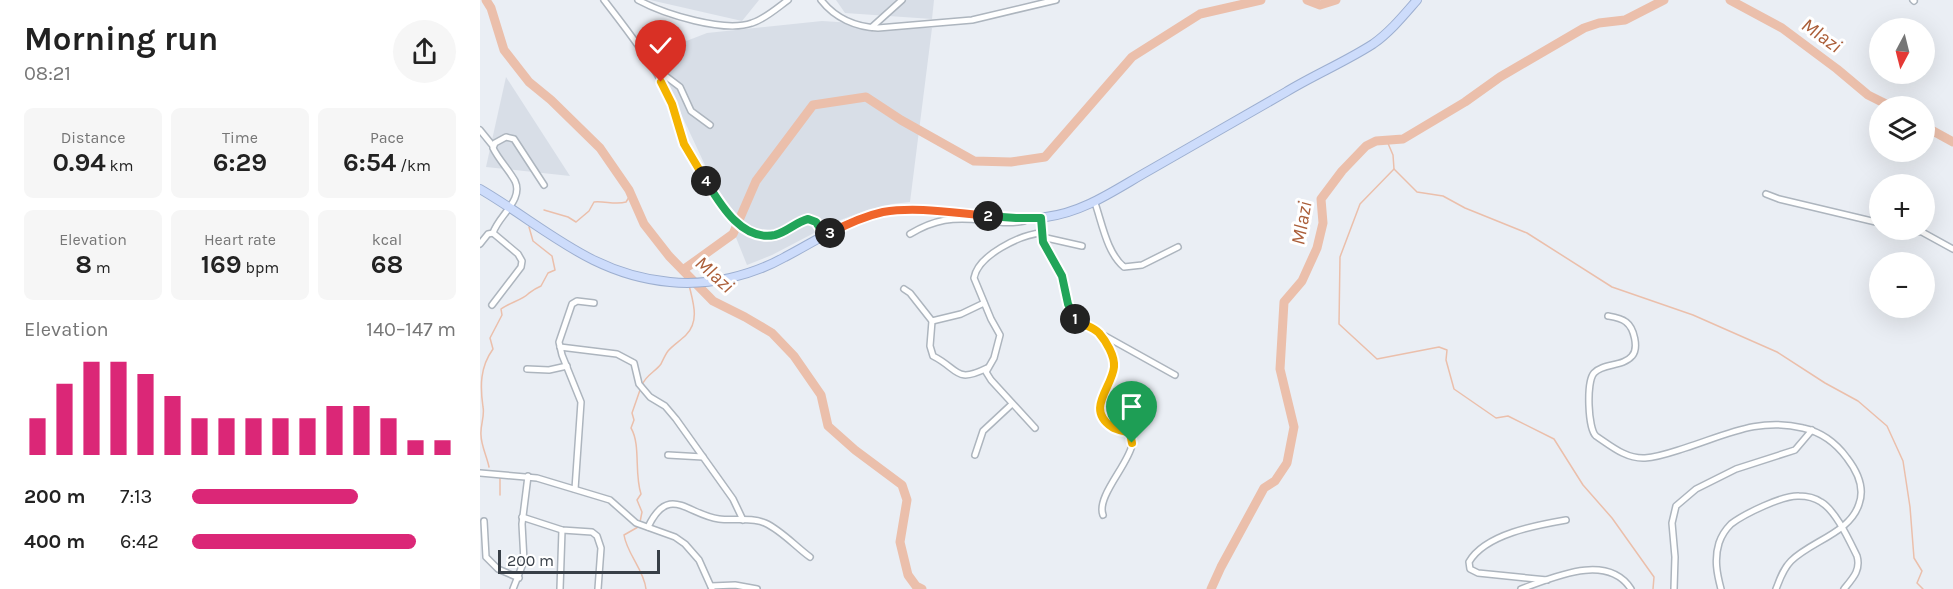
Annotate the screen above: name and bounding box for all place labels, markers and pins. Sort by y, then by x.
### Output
pin [635,20,686,82]
pin: 4 [691,166,721,196]
pin: 2 [973,201,1003,231]
pin: 3 [815,218,845,248]
pin: 1 [1060,304,1090,334]
pin [1106,381,1157,443]

